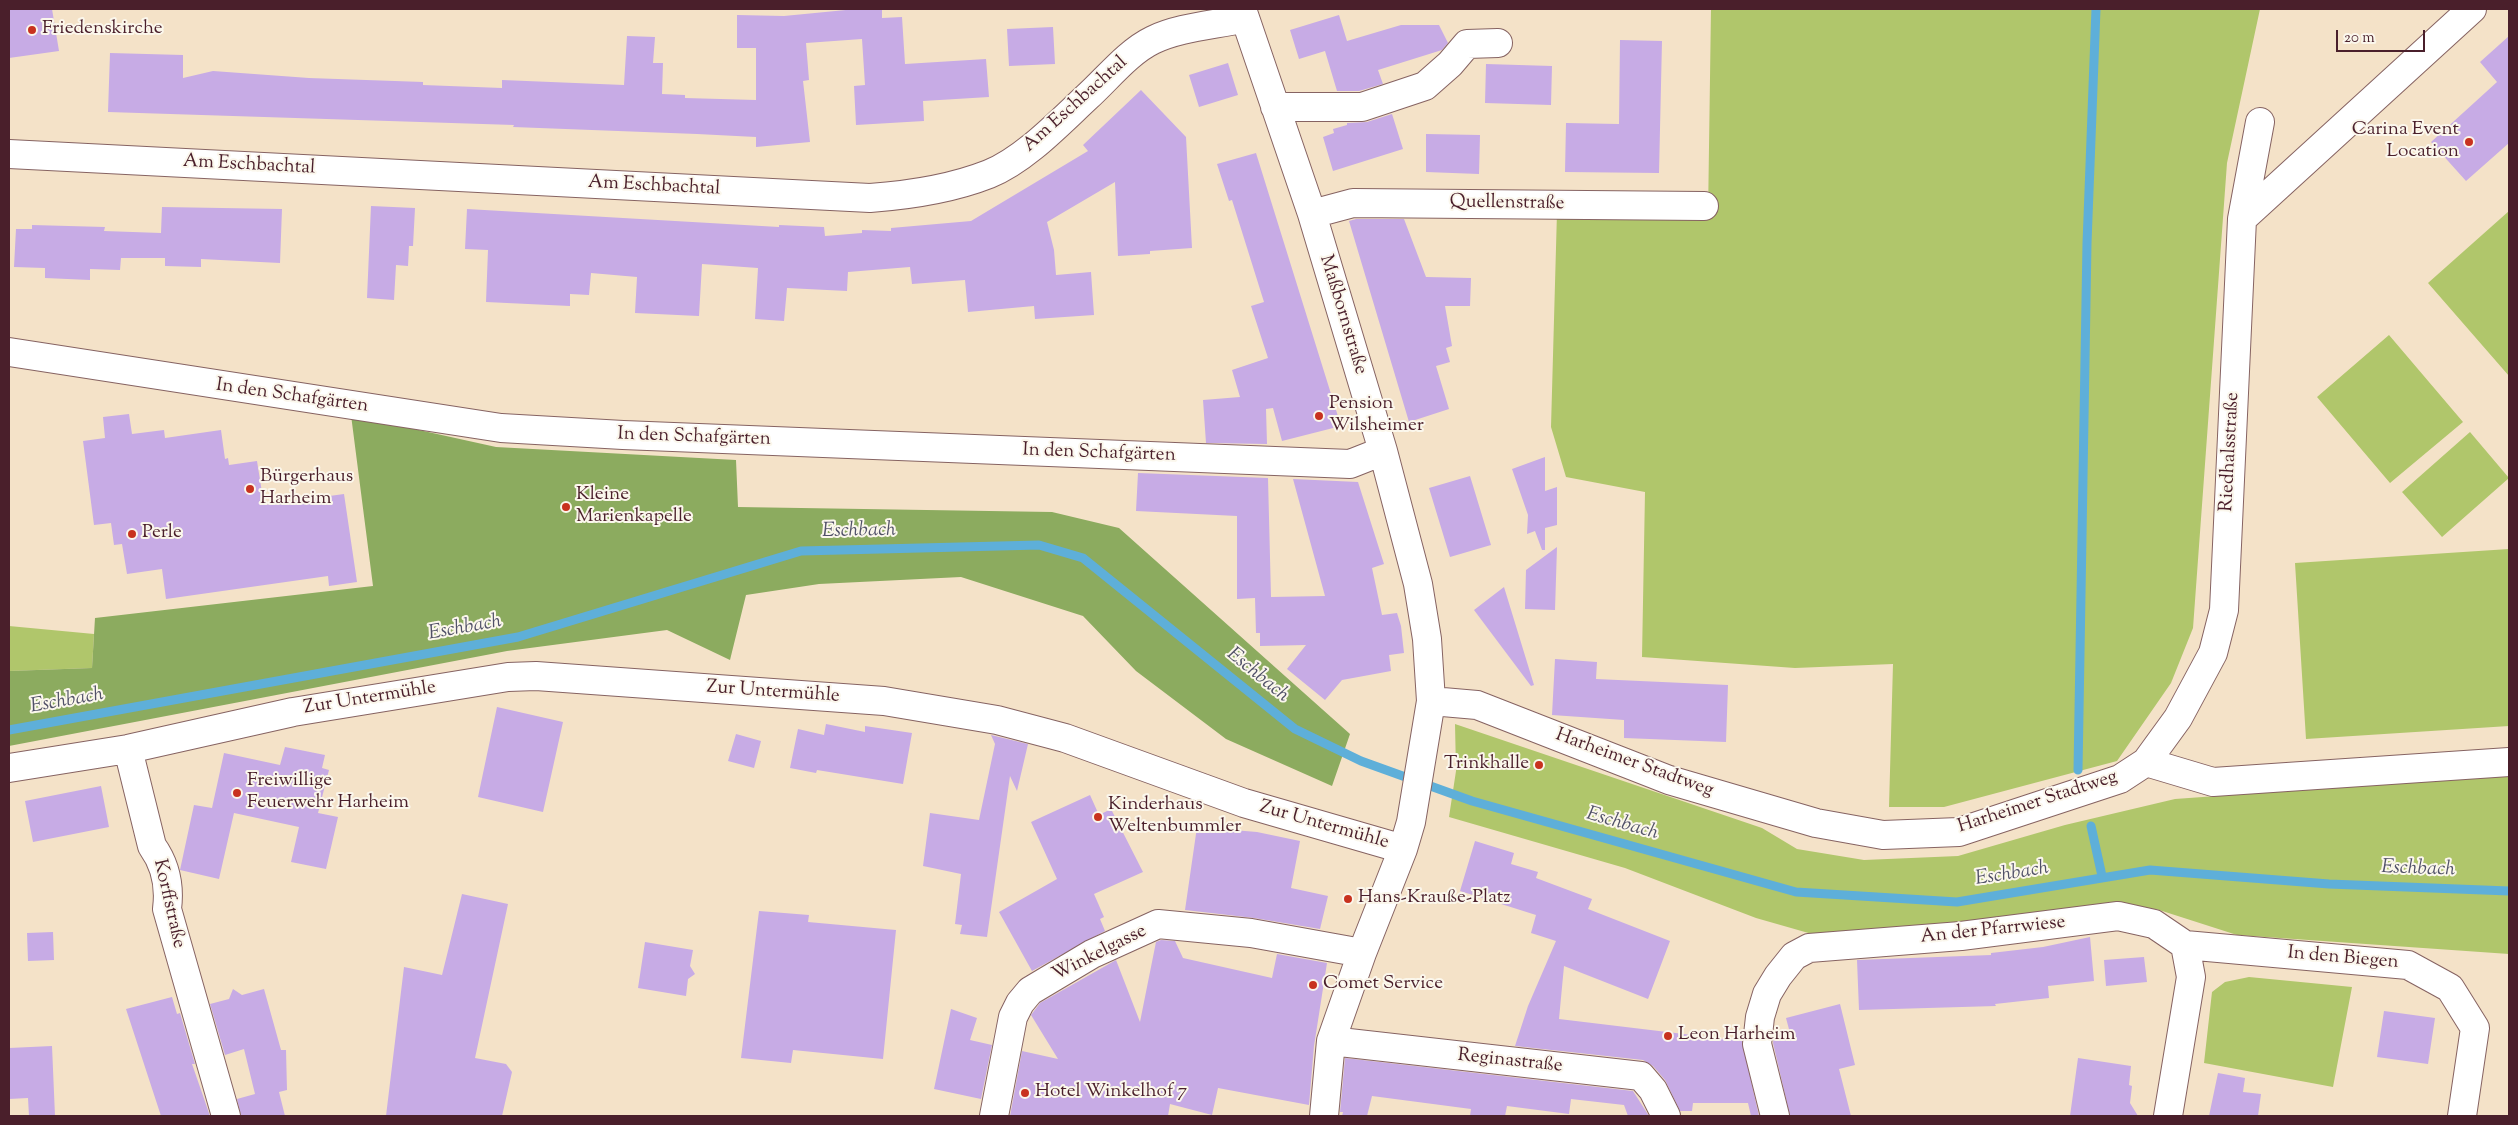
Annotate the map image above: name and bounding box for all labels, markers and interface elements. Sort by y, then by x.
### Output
place label: Friedenskirche [42,19,163,41]
scale bar [2338,20,2427,52]
marker: Friedenskirche [26,24,38,36]
text: 20 m [2344,28,2375,49]
street label: Am Eschbachtal [1019,52,1133,158]
place label: Carina Event Location [2352,120,2459,164]
marker: Carina Event Location [2463,136,2475,148]
street label: Am Eschbachtal [182,151,316,181]
street label: Am Eschbachtal [587,172,721,202]
street label: Quellenstraße [1449,192,1565,216]
street label: Maßbornstraße [1313,252,1371,378]
street label: In den Schafgärten [214,375,370,419]
street label: Riedhalsstraße [2216,392,2246,512]
place label: Pension Wilsheimer [1329,394,1424,438]
marker: Pension Wilsheimer [1313,410,1325,422]
street label: In den Schafgärten [617,424,771,452]
street label: In den Schafgärten [1022,440,1176,468]
place label: Bürgerhaus Harheim [260,467,353,511]
marker: Bürgerhaus Harheim [244,483,256,495]
place label: Kleine Marienkapelle [576,485,692,529]
marker: Kleine Marienkapelle [560,501,572,513]
water label: Eschbach [822,519,896,545]
place label: Perle [142,523,182,545]
marker: Perle [126,528,138,540]
water label: Eschbach [427,611,503,647]
water label: Eschbach [1221,643,1293,709]
street label: Zur Untermühle [302,677,438,721]
street label: Zur Untermühle [706,677,840,709]
water label: Eschbach [29,684,105,720]
street label: Harheimer Stadtweg [1552,725,1716,803]
place label: Trinkhalle [1444,754,1529,776]
marker: Trinkhalle [1533,759,1545,771]
street label: Harheimer Stadtweg [1955,766,2121,840]
place label: Freiwillige Feuerwehr Harheim [247,771,409,815]
marker: Freiwillige Feuerwehr Harheim [231,787,243,799]
place label: Kinderhaus Weltenbummler [1108,795,1241,839]
street label: Zur Untermühle [1257,797,1391,855]
water label: Eschbach [1583,803,1661,847]
marker: Kinderhaus Weltenbummler [1092,811,1104,823]
street label: Korffstraße [147,857,189,951]
water label: Eschbach [1974,857,2050,893]
water label: Eschbach [2381,857,2455,883]
place label: Hans-Krauße-Platz [1358,888,1510,910]
marker: Hans-Krauße-Platz [1342,893,1354,905]
street label: An der Pfarrwiese [1919,912,2067,950]
street label: Winkelgasse [1049,921,1151,987]
street label: In den Biegen [2286,943,2400,975]
place label: Comet Service [1323,974,1443,996]
marker: Comet Service [1307,979,1319,991]
place label: Leon Harheim [1678,1025,1795,1047]
marker: Leon Harheim [1662,1030,1674,1042]
street label: Reginastraße [1456,1045,1564,1079]
place label: Hotel Winkelhof 7 [1035,1082,1187,1104]
marker: Hotel Winkelhof 7 [1019,1087,1031,1099]

